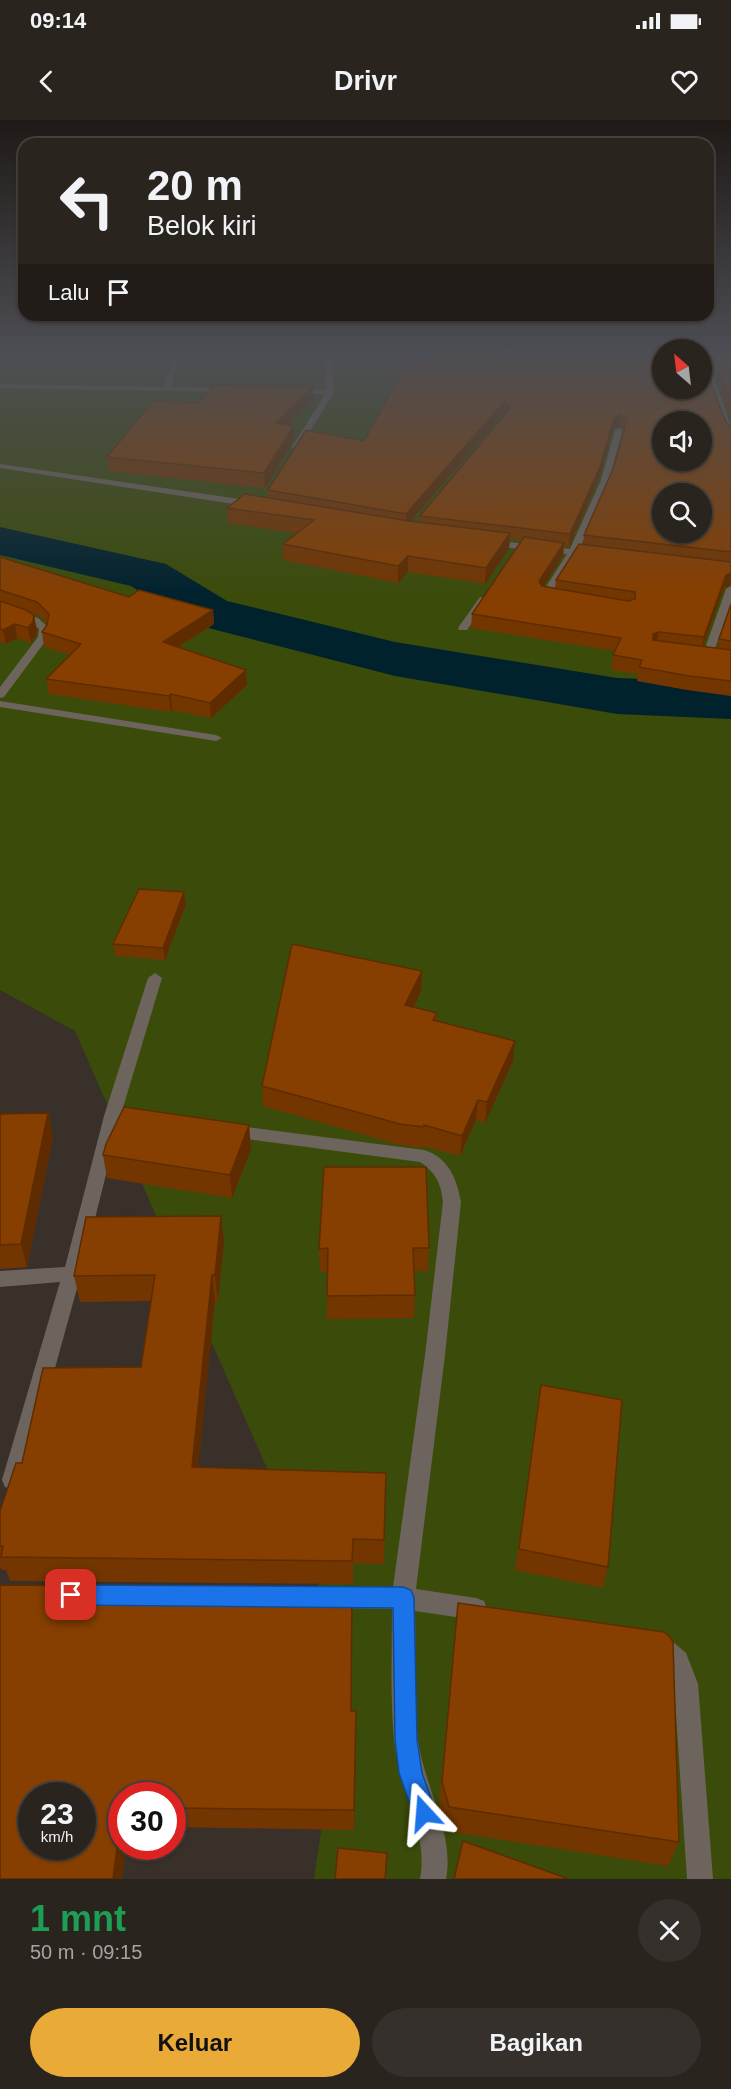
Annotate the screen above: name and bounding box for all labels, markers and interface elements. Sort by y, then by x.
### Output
text: 09:14 [30,8,86,33]
icon: back [30,65,63,98]
icon: heart [668,65,701,98]
text: Drivr [334,66,397,96]
icon: left [48,162,126,240]
text: 20 m [147,162,243,209]
text: Belok kiri [147,211,257,241]
icon: arrive [102,276,135,309]
text: Lalu [48,280,90,305]
north arrow [652,339,712,399]
map controls [652,339,712,543]
button: sound [652,411,712,471]
button: search [652,483,712,543]
pin [45,1569,96,1620]
icon: arrive [54,1578,87,1611]
position arrow [392,1781,456,1845]
speed limit sign: 30 [108,1782,186,1860]
text: 23 [40,1797,74,1830]
text: km/h [41,1828,73,1845]
text: 1 mnt [30,1898,126,1939]
button: close [638,1899,701,1962]
text: 50 m · 09:15 [30,1941,142,1963]
button: Keluar [30,2008,360,2077]
button: Bagikan [372,2008,701,2077]

